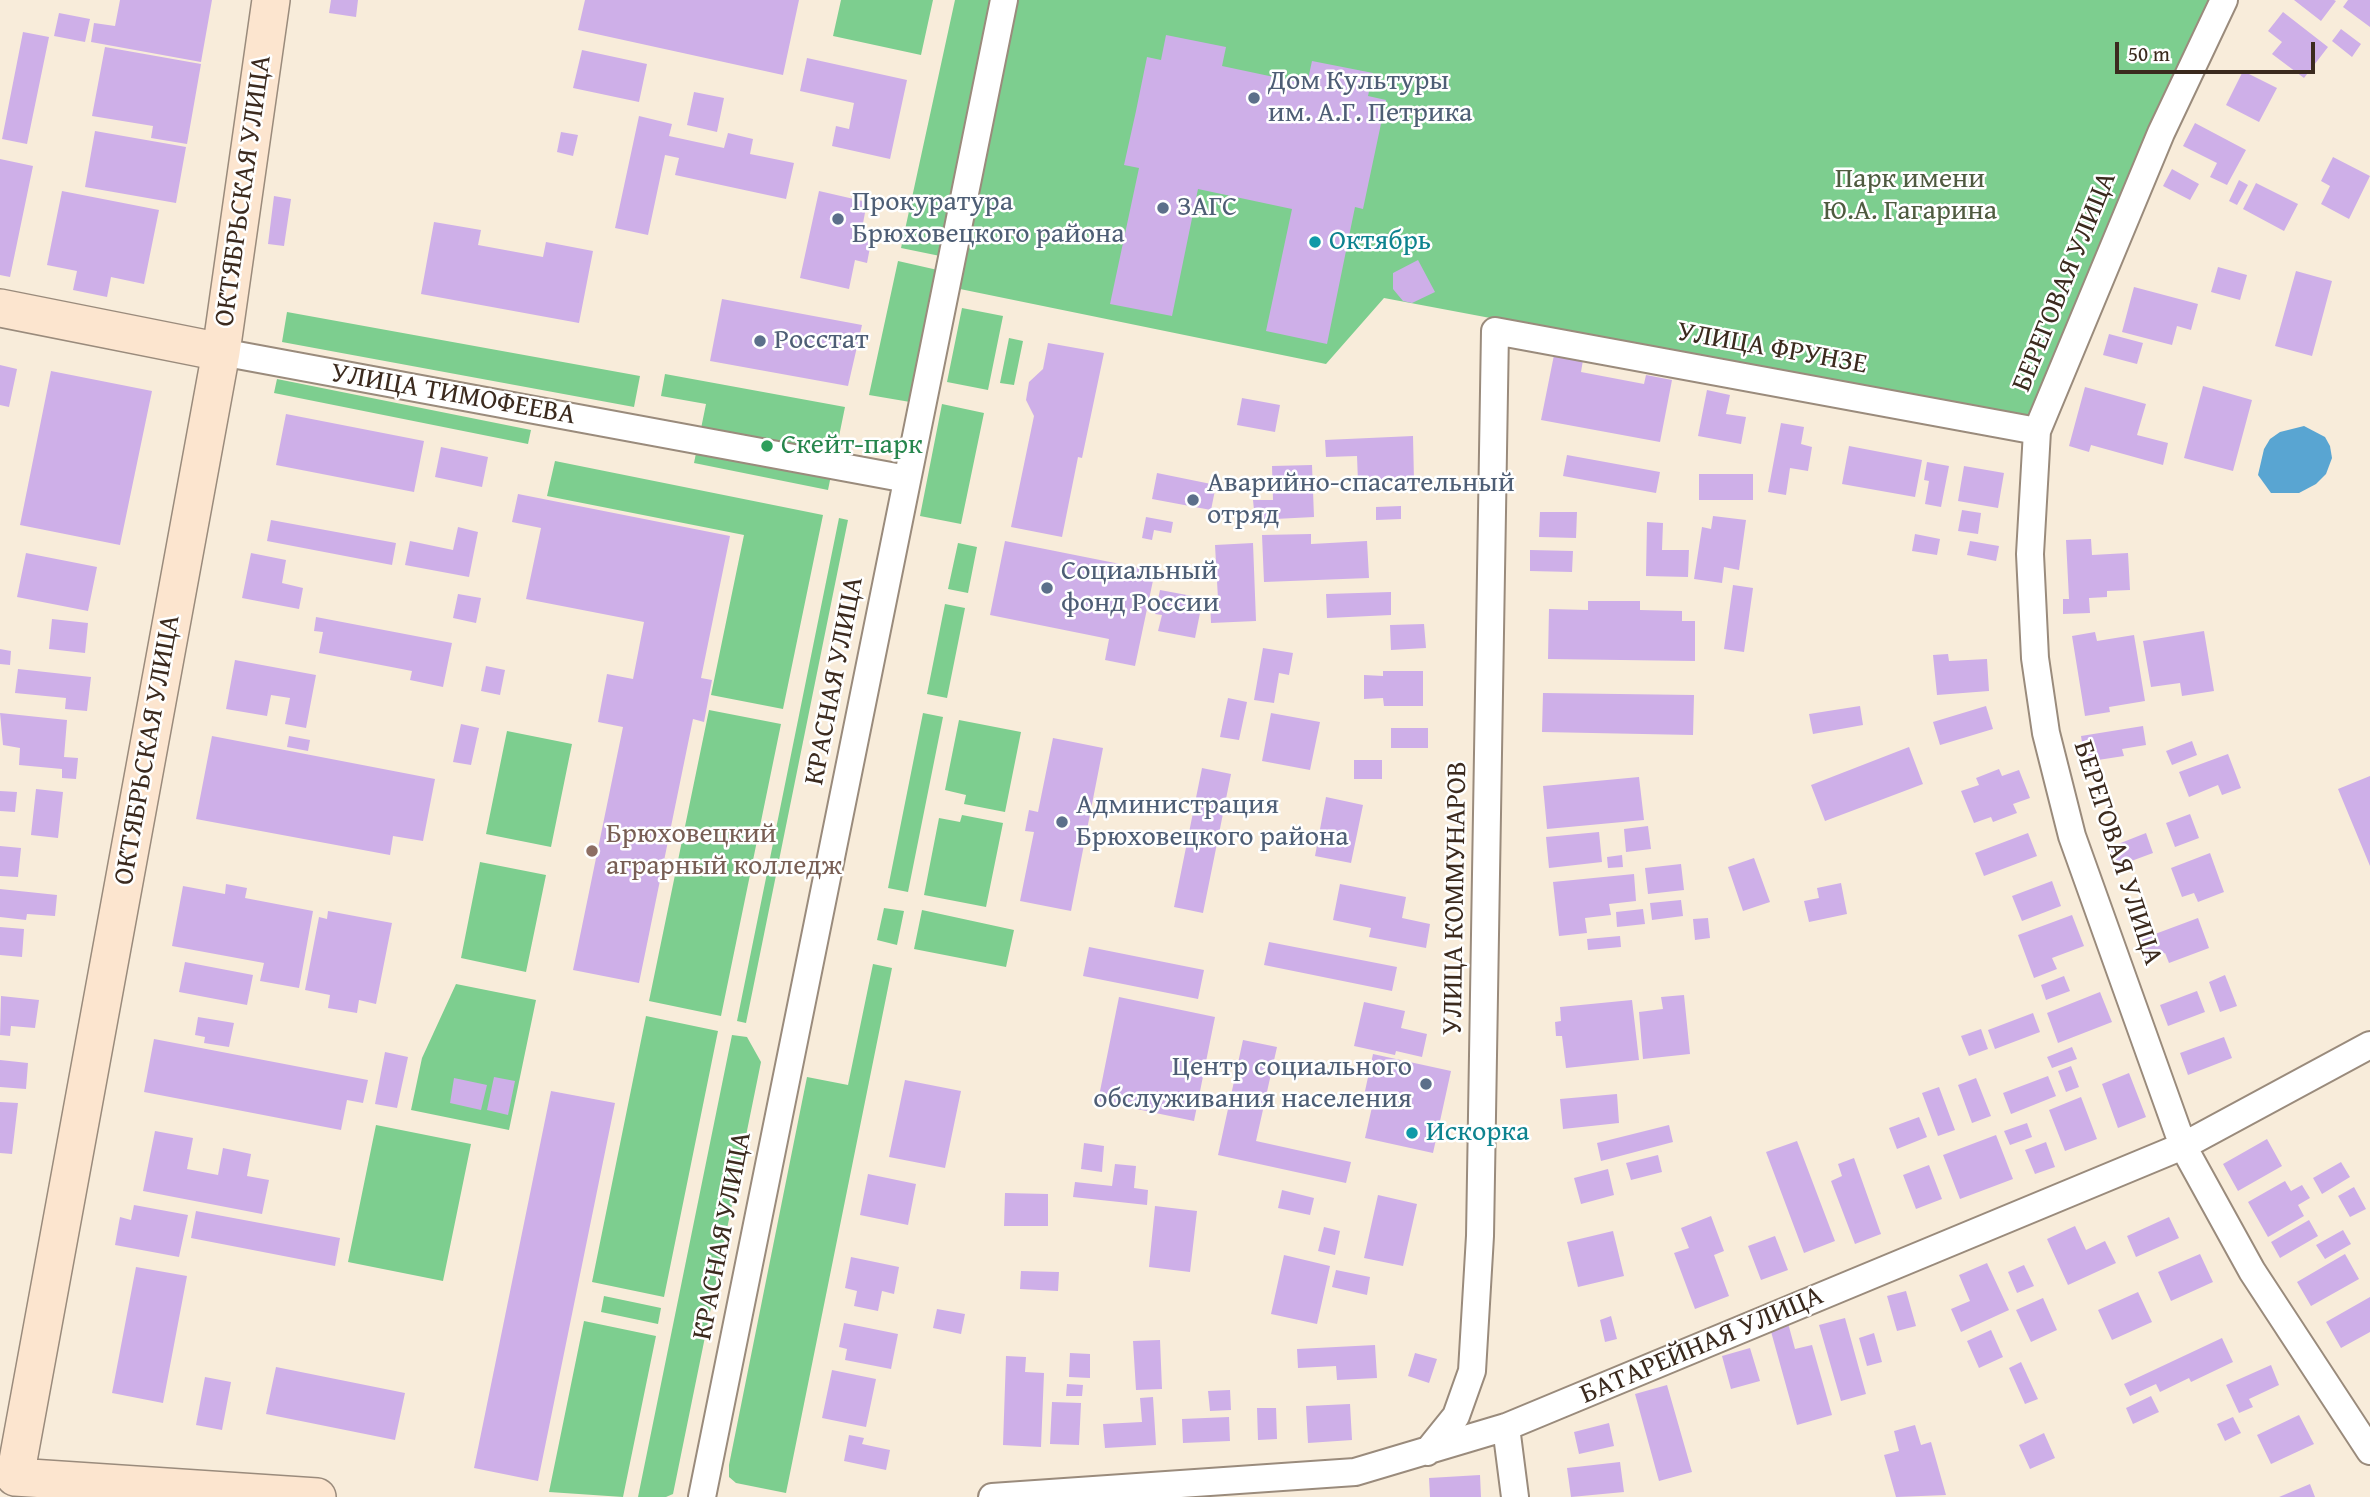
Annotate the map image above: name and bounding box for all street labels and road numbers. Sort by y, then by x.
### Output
street label: ОКТЯБРЬСКАЯ УЛИЦА [208,53,280,329]
street label: БЕРЕГОВАЯ УЛИЦА [2006,167,2124,397]
street label: УЛИЦА ФРУНЗЕ [1674,316,1870,382]
street label: УЛИЦА ТИМОФЕЕВА [328,357,578,433]
street label: КРАСНАЯ УЛИЦА [798,574,872,788]
street label: ОКТЯБРЬСКАЯ УЛИЦА [108,612,188,888]
street label: БЕРЕГОВАЯ УЛИЦА [2065,737,2169,969]
street label: УЛИЦА КОММУНАРОВ [1437,761,1475,1035]
street label: КРАСНАЯ УЛИЦА [686,1129,760,1343]
street label: БАТАРЕЙНАЯ УЛИЦА [1576,1280,1828,1412]

